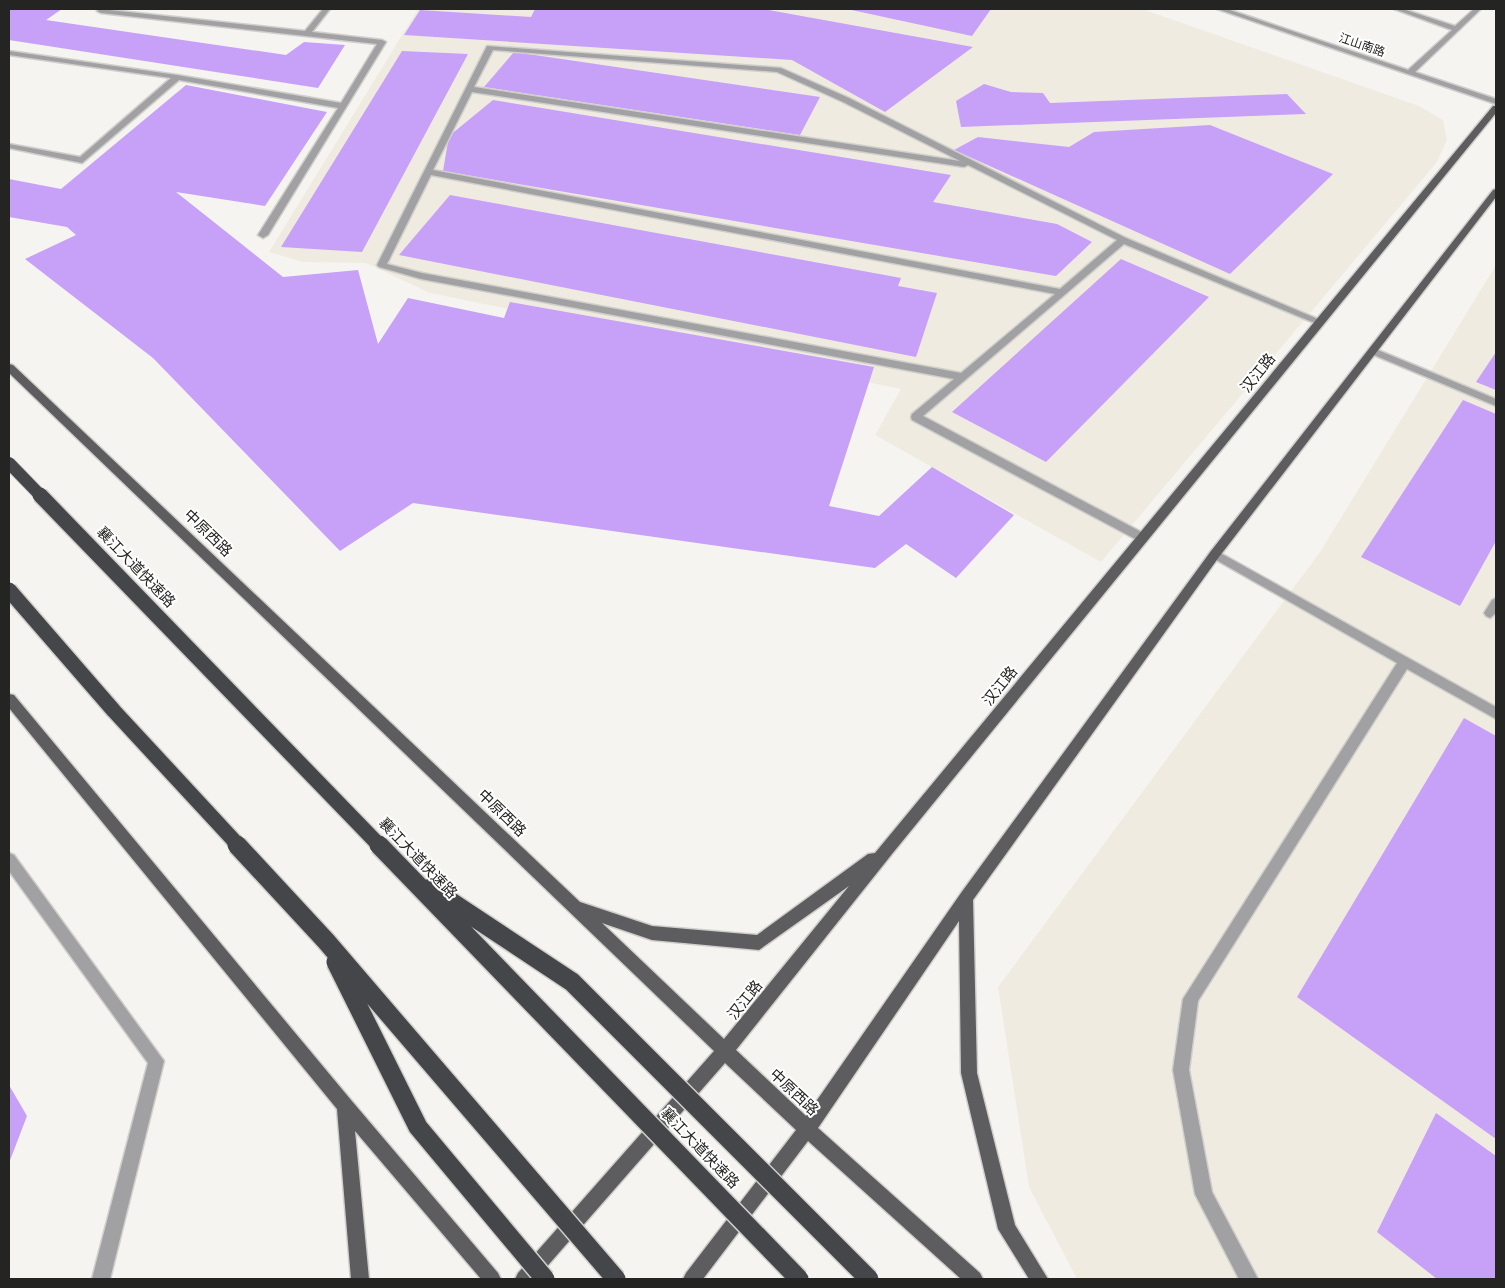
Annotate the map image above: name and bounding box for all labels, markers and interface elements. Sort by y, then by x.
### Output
street label: 江山南路 [1337,30,1387,60]
street label: 汉江路 [1236,349,1280,397]
street label: 中原西路 [179,505,237,561]
street label: 襄江大道快速路 [92,522,180,612]
street label: 汉江路 [978,662,1022,710]
street label: 中原西路 [473,785,531,841]
street label: 襄江大道快速路 [374,813,462,903]
street label: 汉江路 [723,976,767,1024]
street label: 中原西路 [765,1064,823,1120]
street label: 襄江大道快速路 [656,1103,744,1193]

